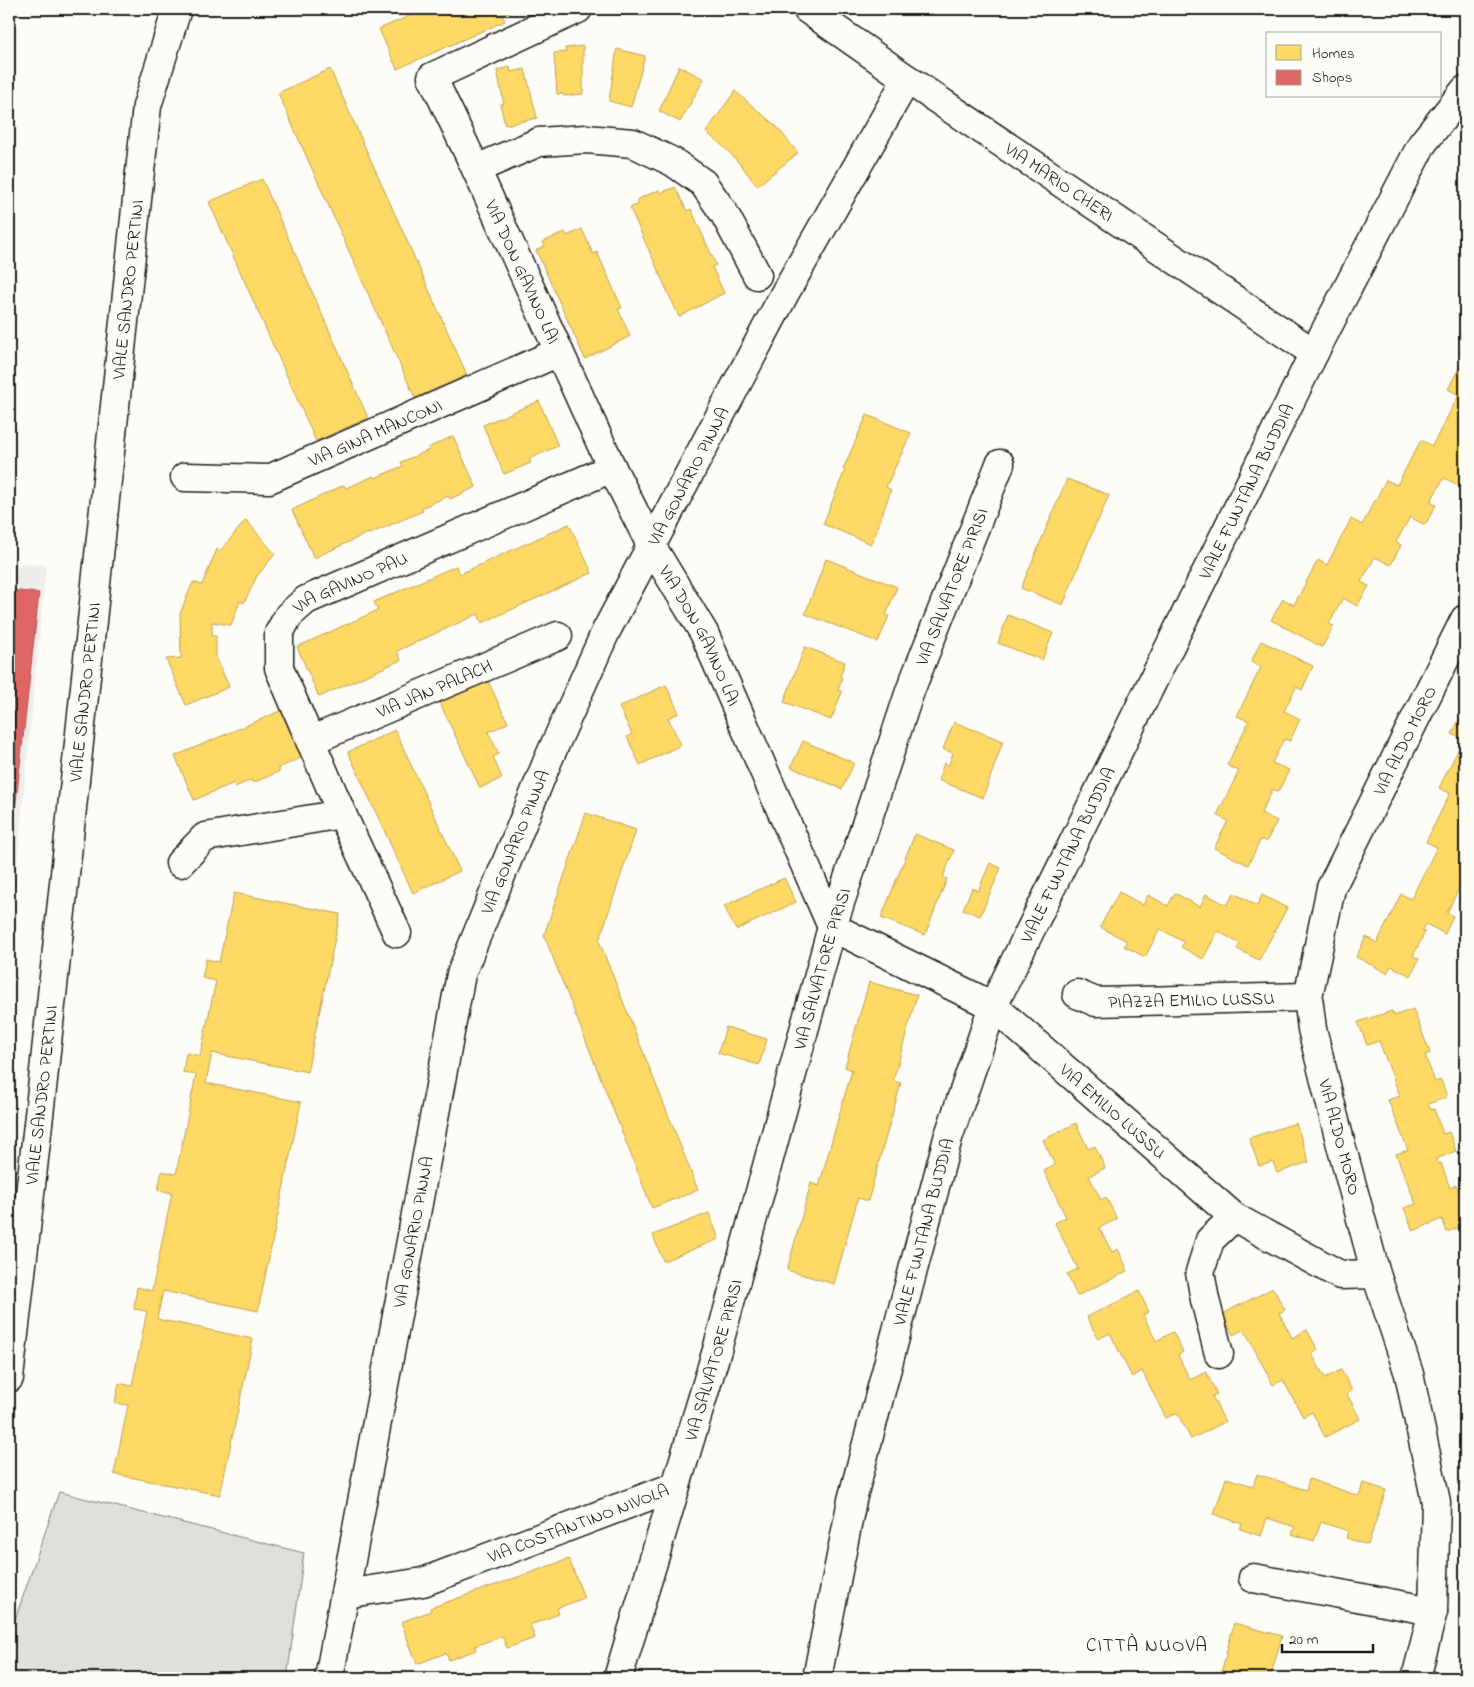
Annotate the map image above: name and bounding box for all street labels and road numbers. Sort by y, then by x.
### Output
street label: VIA MARIO CHERI [998,137,1118,229]
street label: VIA DON GAVINO LAI [476,196,565,349]
street label: VIALE SANDRO PERTINI [107,199,152,382]
street label: VIA GINA MANCONI [304,394,447,475]
street label: VIALE FUNTANA BUDDIA [1193,400,1302,585]
street label: VIA GONARIO PINNA [642,403,737,552]
street label: VIA SALVATORE PIRISI [910,505,996,671]
street label: VIA GAVINO PAU [287,546,413,621]
street label: VIA DON GAVINO LAI [651,560,745,711]
street label: VIALE SANDRO PERTINI [64,601,109,784]
street label: VIA JAN PALACH [372,654,497,727]
street label: VIA ALDO MORO [1368,682,1445,801]
street label: VIALE FUNTANA BUDDIA [1014,763,1123,949]
street label: VIA GONARIO PINNA [475,766,558,920]
street label: VIA SALVATORE PIRISI [788,885,859,1054]
street label: PIAZZA EMILIO LUSSU [1108,987,1275,1017]
street label: VIALE SANDRO PERTINI [20,1004,66,1187]
street label: VIA EMILIO LUSSU [1052,1058,1171,1167]
street label: VIA ALDO MORO [1310,1076,1366,1198]
street label: VIALE FUNTANA BUDDIA [888,1136,962,1330]
street label: VIA GONARIO PINNA [388,1154,442,1311]
street label: VIA SALVATORE PIRISI [679,1277,751,1446]
street label: VIA COSTANTINO NIVOLA [484,1479,673,1572]

